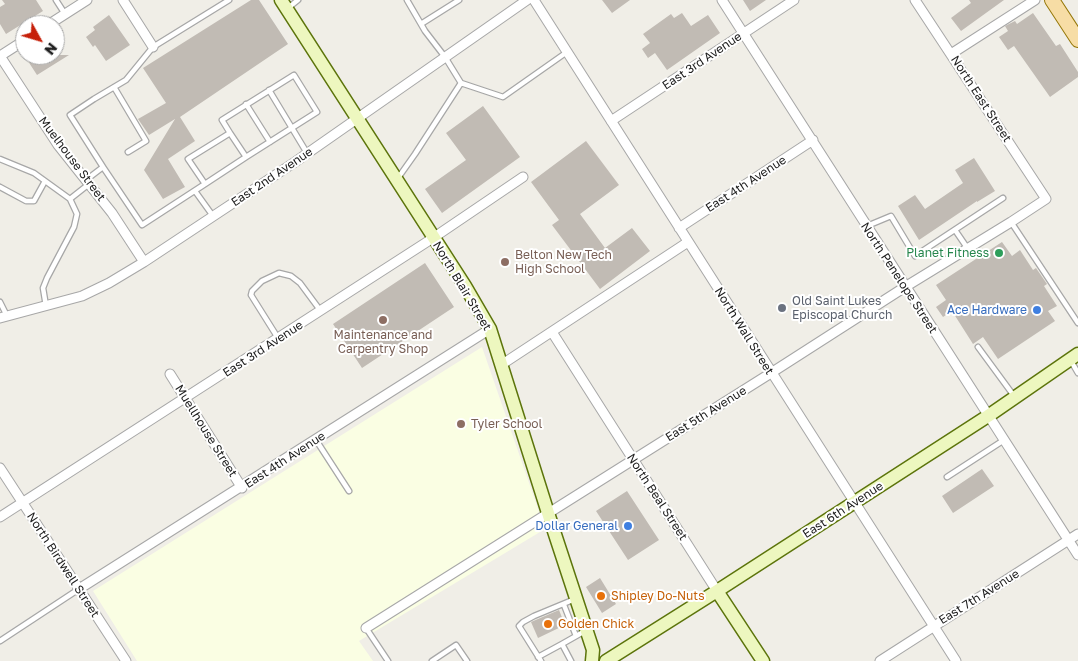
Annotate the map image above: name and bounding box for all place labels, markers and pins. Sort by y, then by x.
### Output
place label: Planet Fitness [906,246,989,260]
marker: Planet Fitness [993,247,1005,259]
place label: Belton New Tech High School [515,248,612,276]
marker: Belton New Tech High School [499,256,511,268]
place label: Old Saint Lukes Episcopal Church [792,294,892,322]
marker: Old Saint Lukes Episcopal Church [776,302,788,314]
place label: Ace Hardware [947,303,1027,317]
marker: Ace Hardware [1031,304,1043,316]
marker: Maintenance and Carpentry Shop [377,314,389,326]
place label: Maintenance and Carpentry Shop [334,328,432,356]
place label: Tyler School [471,417,542,431]
marker: Tyler School [455,418,467,430]
place label: Dollar General [535,519,618,533]
marker: Dollar General [622,520,634,532]
place label: Shipley Do-Nuts [611,589,705,603]
marker: Shipley Do-Nuts [595,590,607,602]
place label: Golden Chick [558,617,634,631]
marker: Golden Chick [542,618,554,630]

